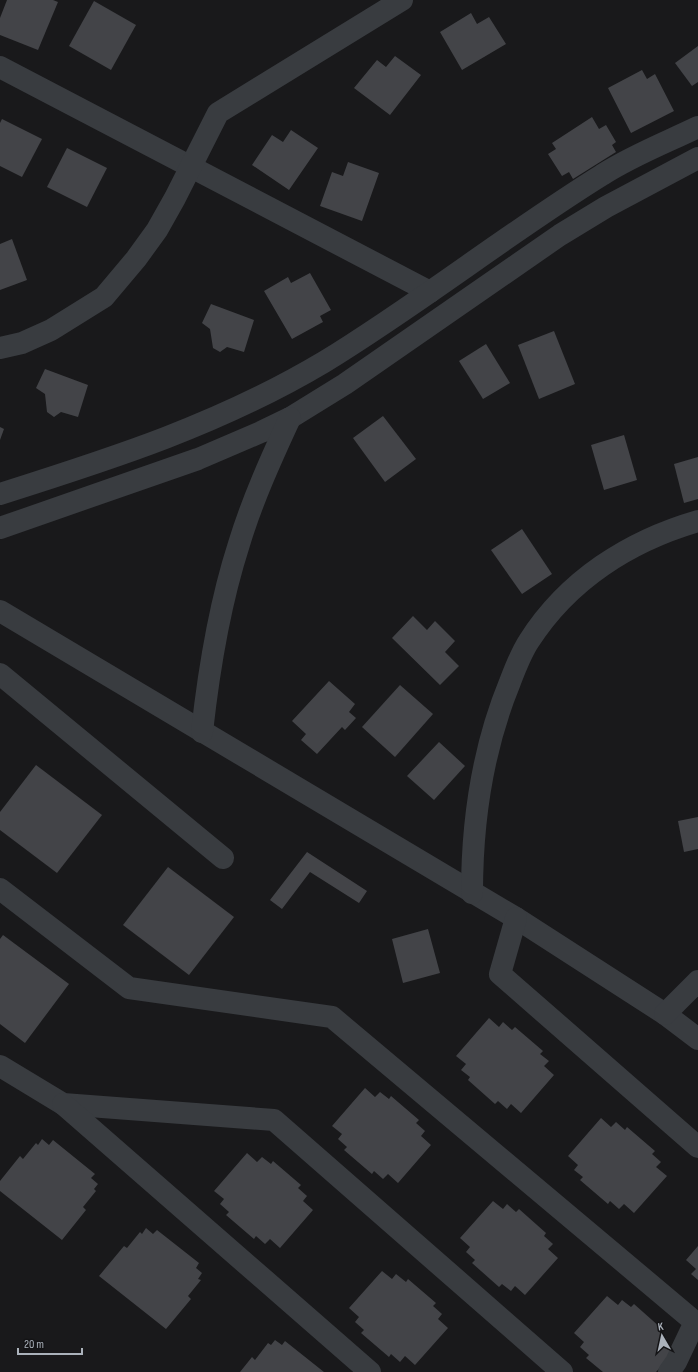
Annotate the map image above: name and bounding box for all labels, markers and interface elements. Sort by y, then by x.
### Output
north arrow [642,1316,682,1356]
text: K [657,1320,665,1333]
scale bar [18,1330,82,1356]
text: 20 m [24,1337,44,1352]

